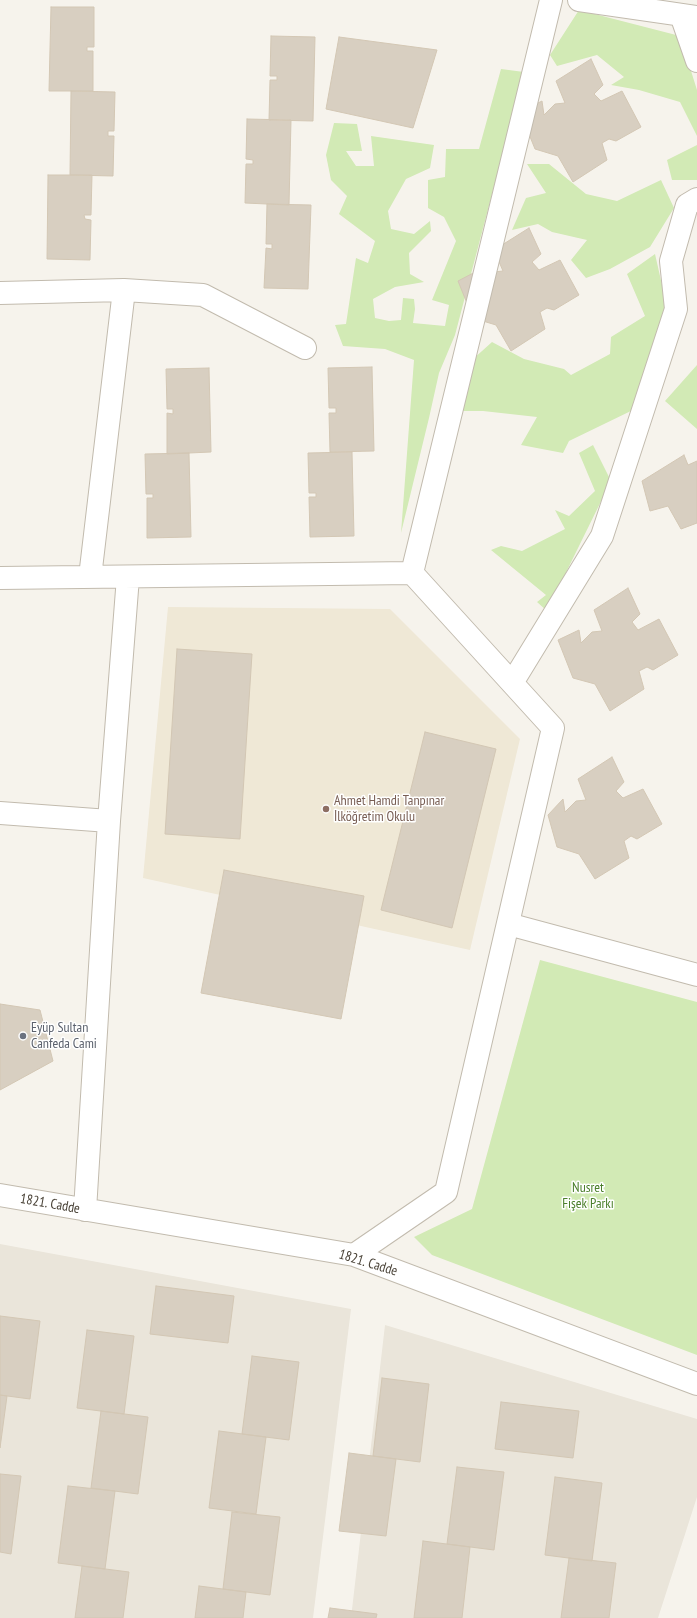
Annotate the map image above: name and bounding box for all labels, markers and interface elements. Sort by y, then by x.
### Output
place label: Ahmet Hamdi Tanpınar İlköğretim Okulu [334,793,444,826]
marker: Ahmet Hamdi Tanpınar İlköğretim Okulu [321,804,331,814]
place label: Eyüp Sultan Canfeda Cami [31,1020,97,1052]
marker: Eyüp Sultan Canfeda Cami [18,1031,28,1041]
park label: Nusret Fişek Parkı [562,1180,614,1212]
street label: 1821. Cadde [19,1190,81,1218]
street label: 1821. Cadde [337,1246,399,1280]

